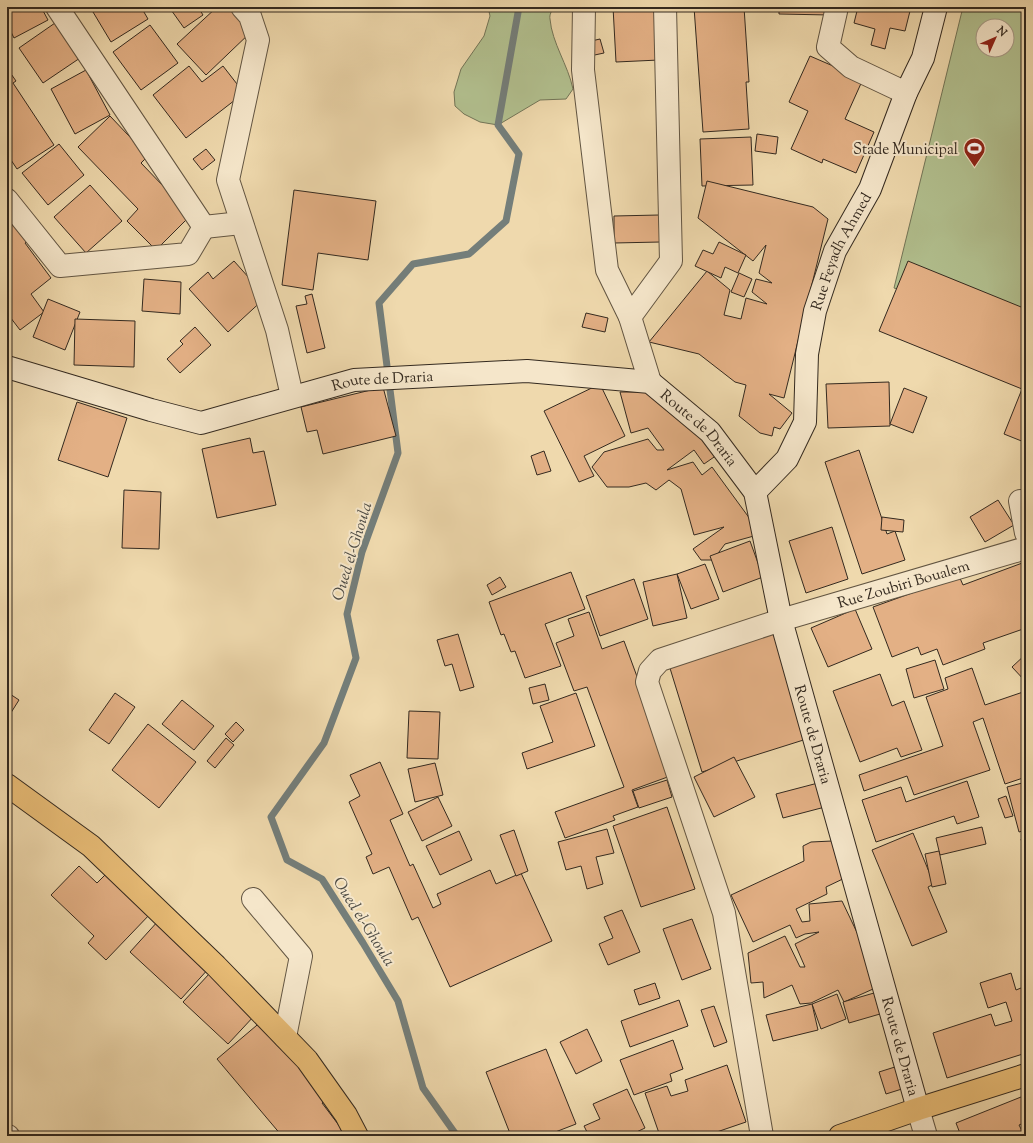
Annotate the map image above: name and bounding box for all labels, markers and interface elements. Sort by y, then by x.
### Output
north arrow [975,18,1015,58]
text: N [992,22,1010,41]
sports icon: Stade Municipal [961,136,987,169]
place label: Stade Municipal [853,140,958,161]
street label: Rue Feyadh Ahmed [807,189,878,313]
street label: Route de Draria [329,367,434,398]
street label: Route de Draria [655,386,741,472]
water label: Oued el-Ghoula [328,500,379,604]
street label: Rue Zoubiri Boualem [835,556,973,615]
street label: Route de Draria [788,683,835,787]
water label: Oued el-Ghoula [326,873,400,972]
street label: Route de Draria [875,995,923,1099]

